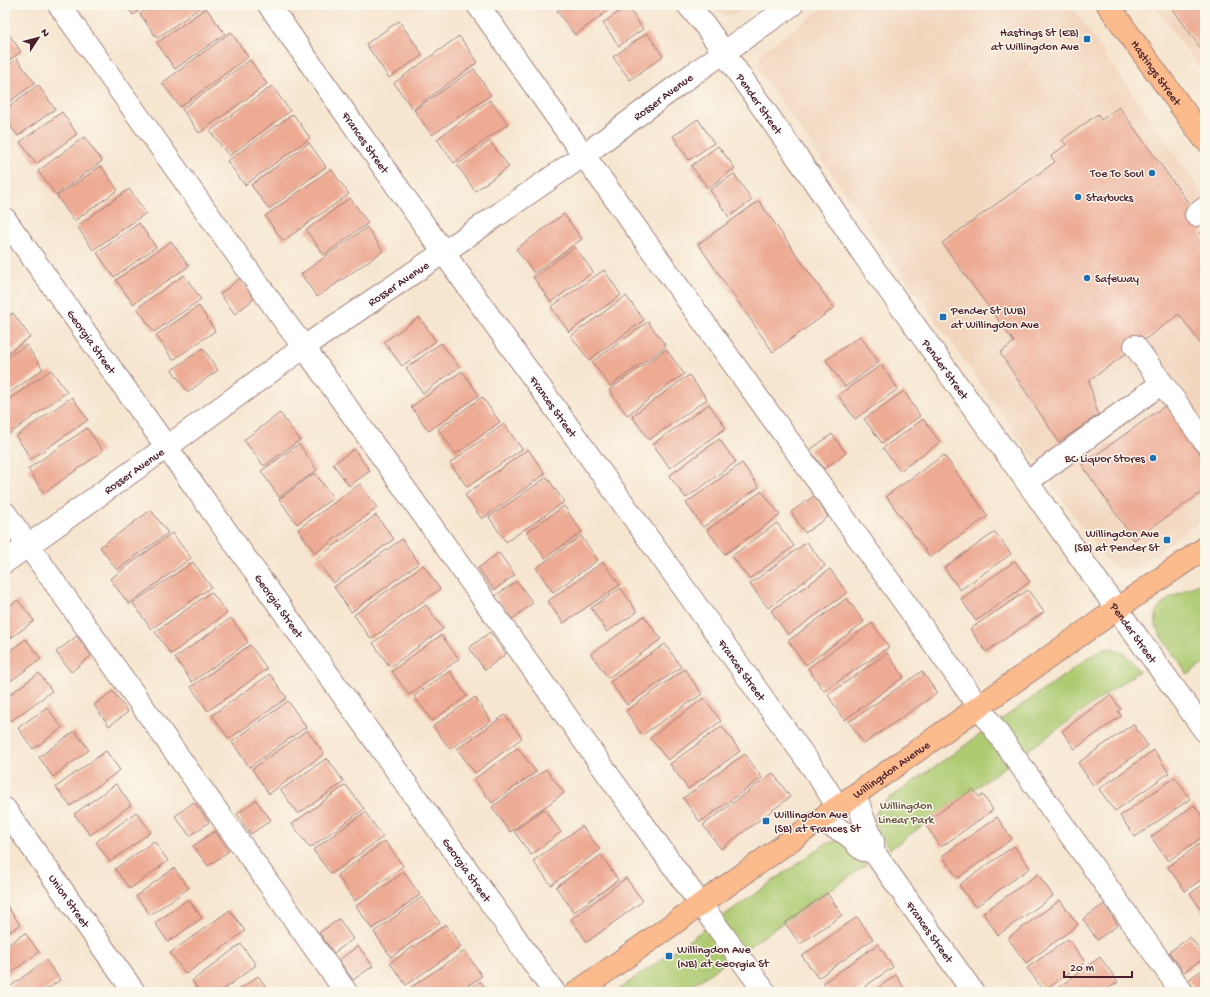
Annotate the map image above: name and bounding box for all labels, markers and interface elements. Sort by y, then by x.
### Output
north arrow [18,18,58,58]
text: N [38,27,51,40]
place label: Hastings St (EB) at Willingdon Ave [991,27,1080,55]
marker: Hastings St (EB) at Willingdon Ave [1082,34,1092,44]
street label: Hastings Street [1127,38,1184,110]
street label: Rosser Avenue [631,71,697,125]
street label: Pender Street [731,71,785,139]
street label: Frances Street [337,109,391,178]
place label: Toe To Soul [1089,168,1144,182]
marker: Toe To Soul [1147,168,1157,178]
marker: Starbucks [1073,192,1083,202]
place label: Starbucks [1086,192,1134,206]
street label: Rosser Avenue [366,259,433,310]
marker: Safeway [1082,273,1092,283]
place label: Safeway [1095,273,1139,287]
place label: Pender St (WB) at Willingdon Ave [950,305,1040,333]
street label: Georgia Street [63,308,118,378]
marker: Pender St (WB) at Willingdon Ave [938,312,948,322]
street label: Pender Street [917,336,971,404]
street label: Frances Street [525,373,579,442]
street label: Rosser Avenue [102,445,168,498]
place label: BC Liquor Stores [1064,453,1146,467]
marker: BC Liquor Stores [1148,453,1158,463]
place label: Willingdon Ave (SB) at Pender St [1074,528,1160,556]
marker: Willingdon Ave (SB) at Pender St [1162,535,1172,545]
street label: Georgia Street [250,572,306,642]
street label: Pender Street [1105,600,1159,667]
street label: Frances Street [713,637,768,705]
street label: Willingdon Avenue [851,738,934,803]
park label: Willingdon Linear Park [878,800,935,828]
place label: Willingdon Ave (SB) at Frances St [774,809,862,837]
marker: Willingdon Ave (SB) at Frances St [761,816,771,826]
street label: Georgia Street [438,836,494,906]
street label: Union Street [44,872,92,932]
street label: Frances Street [901,898,956,967]
place label: Willingdon Ave (NB) at Georgia St [677,944,770,972]
marker: Willingdon Ave (NB) at Georgia St [664,951,674,961]
scale bar [1064,953,1132,979]
text: 20 m [1070,962,1095,976]

